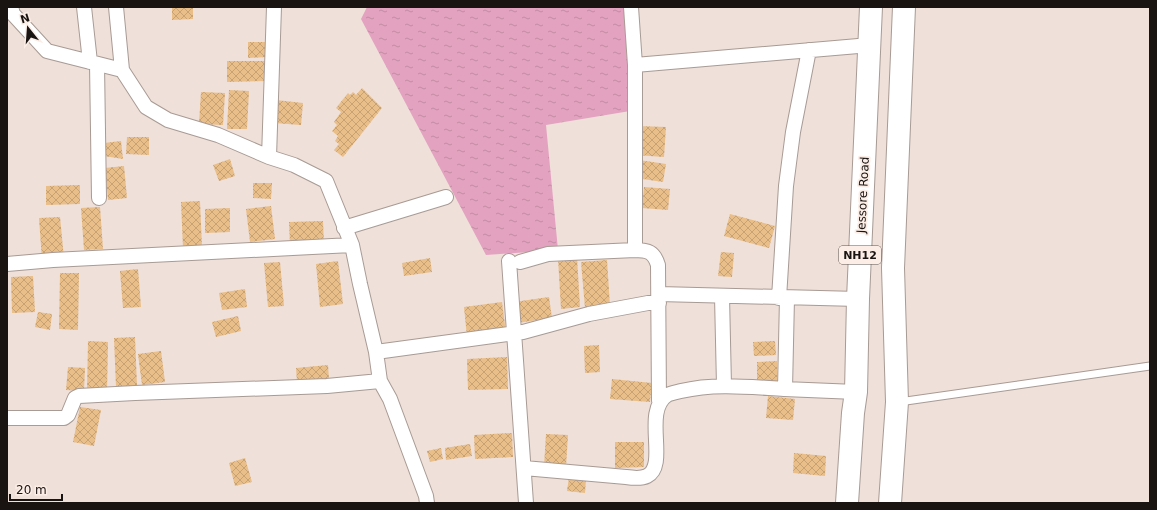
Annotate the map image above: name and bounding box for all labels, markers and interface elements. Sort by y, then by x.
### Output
north arrow [8,8,48,48]
text: N [19,11,32,26]
street label: Jessore Road [854,156,872,235]
road number: NH12 [839,246,881,264]
scale bar [10,476,62,502]
text: 20 m [16,483,47,497]

